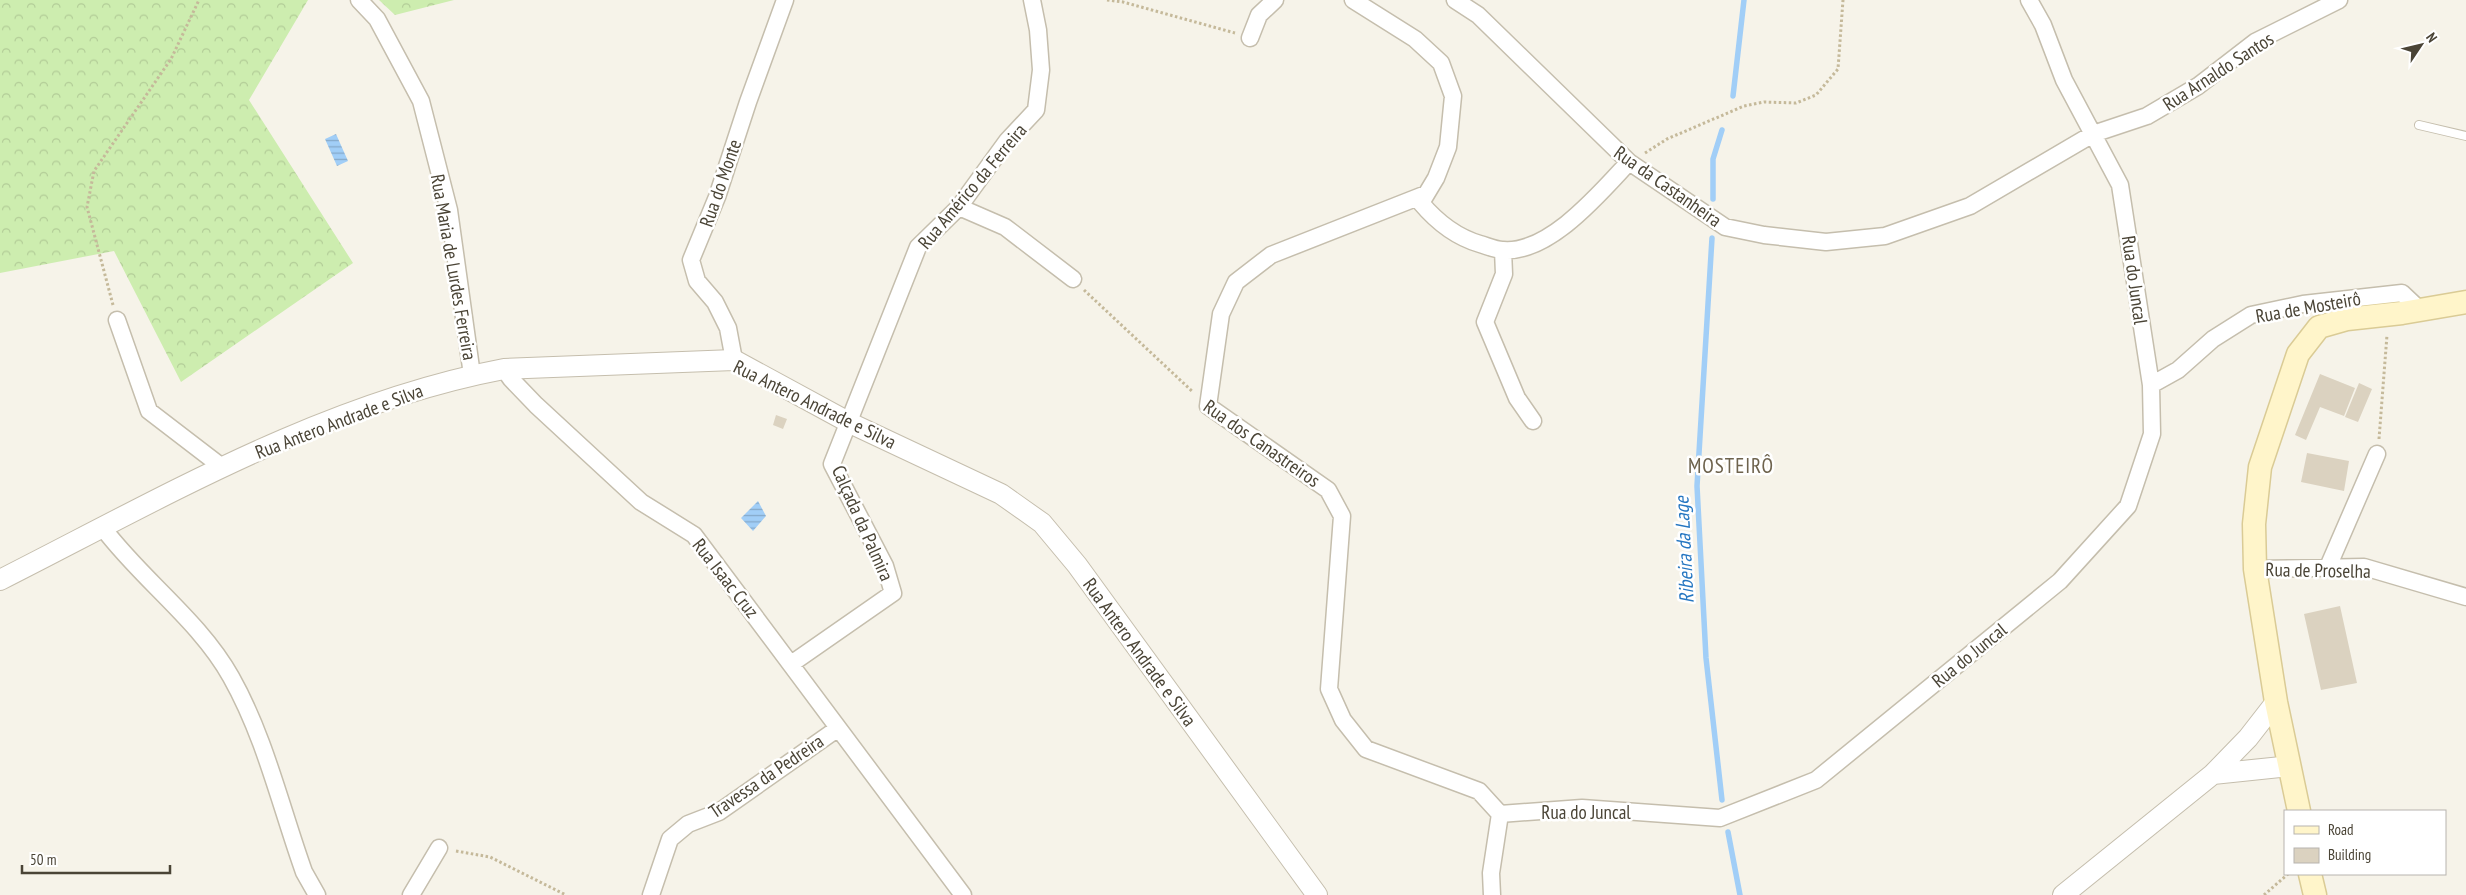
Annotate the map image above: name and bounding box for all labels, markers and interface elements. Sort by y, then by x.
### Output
north arrow [2396,20,2446,70]
street label: Rua Arnaldo Santos [2158,26,2278,116]
text: N [2422,29,2441,46]
street label: Rua Américo da Ferreira [913,118,1031,254]
street label: Rua do Monte [694,136,746,230]
street label: Rua da Castanheira [1610,140,1726,232]
street label: Rua Maria de Lurdes Ferreira [426,172,482,362]
street label: Rua do Juncal [2117,234,2153,327]
street label: Rua de Mosteirô [2254,286,2362,328]
street label: Rua Antero Andrade e Silva [730,354,900,454]
street label: Rua Antero Andrade e Silva [252,378,426,464]
street label: Rua dos Canastreiros [1199,394,1325,492]
district label: MOSTEIRÔ [1688,452,1774,479]
street label: Calçada da Palmira [827,462,899,584]
water label: Ribeira da Lage [1668,494,1700,604]
street label: Rua Isaac Cruz [688,533,765,623]
street label: Rua de Proselha [2265,557,2371,583]
street label: Rua Antero Andrade e Silva [1078,573,1202,731]
street label: Rua do Juncal [1927,617,2012,692]
street label: Travessa da Pedreira [704,729,828,823]
street label: Rua do Juncal [1541,800,1631,824]
legend [2284,810,2446,875]
text: Road [2328,820,2354,839]
scale bar [22,842,170,874]
text: Building [2328,845,2371,864]
text: 50 m [30,850,56,869]

